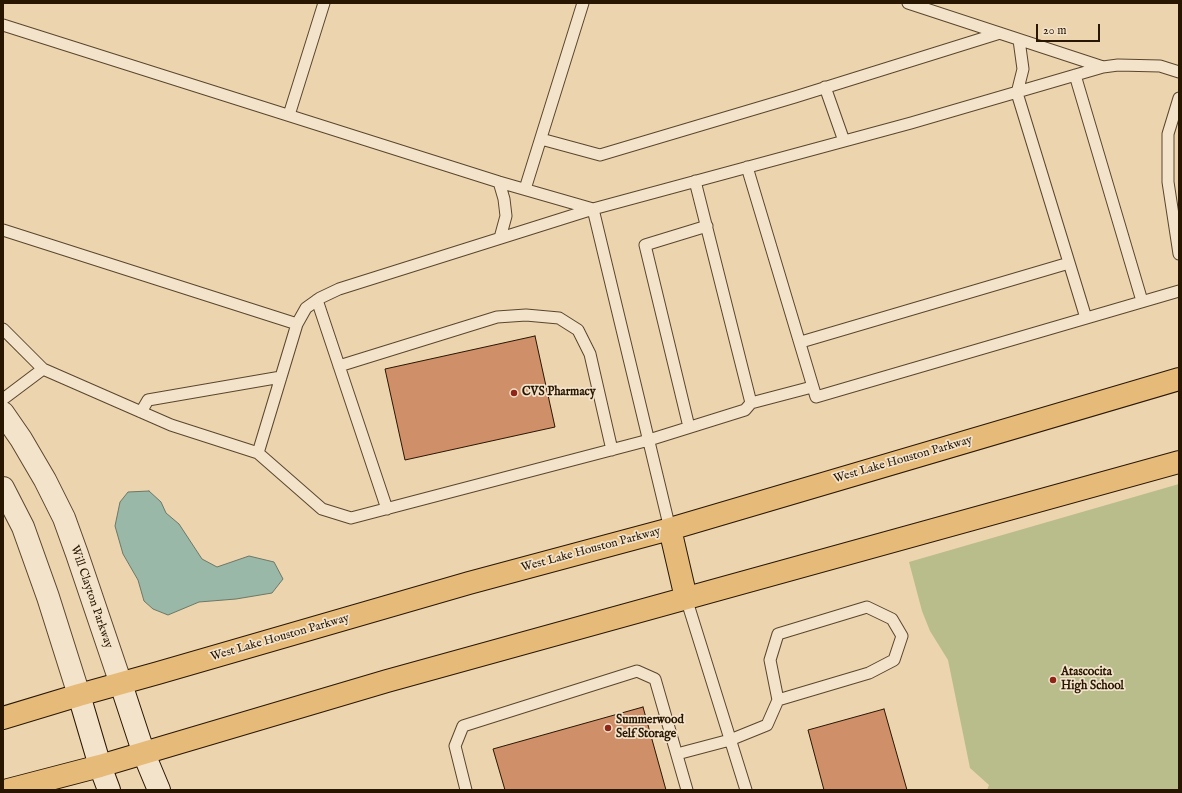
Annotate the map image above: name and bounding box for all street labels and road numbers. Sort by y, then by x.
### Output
street label: West Lake Houston Parkway [832,433,974,487]
street label: West Lake Houston Parkway [520,524,662,576]
street label: Will Clayton Parkway [67,544,115,650]
street label: West Lake Houston Parkway [209,611,351,665]

